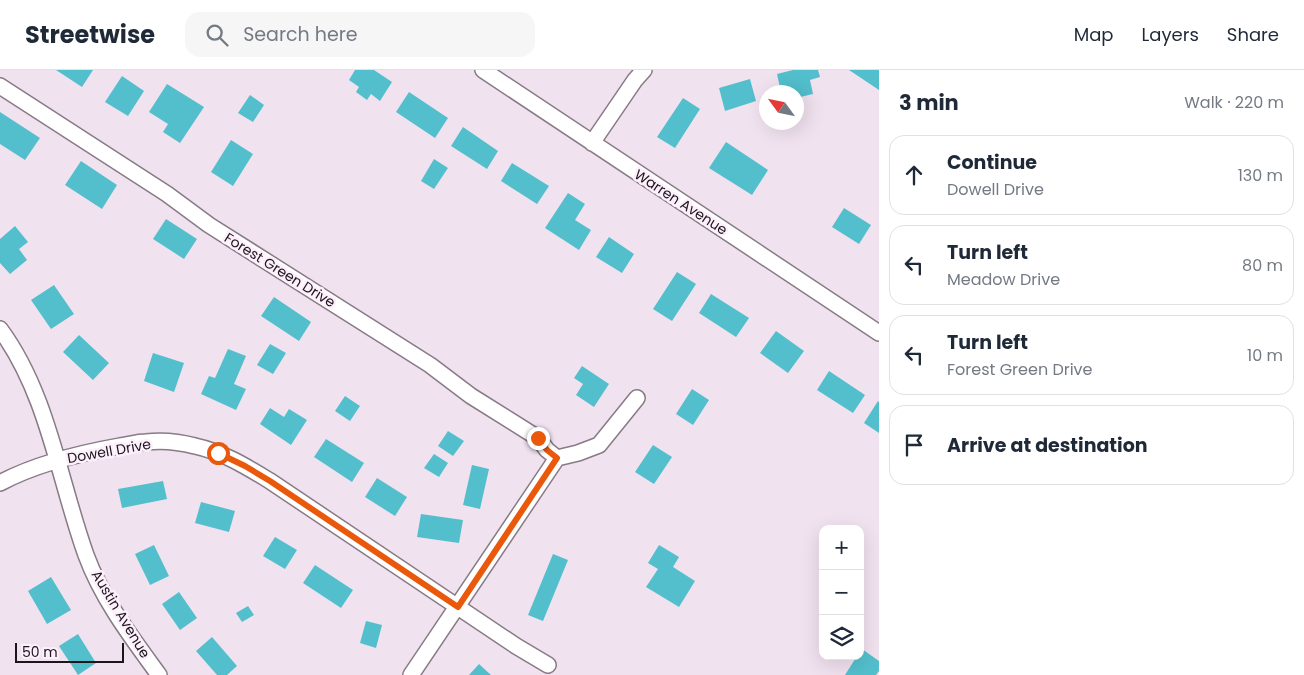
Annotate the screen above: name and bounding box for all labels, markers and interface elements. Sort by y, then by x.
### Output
search box [185,12,535,57]
text: Streetwise [25,18,155,51]
icon: search [203,21,231,49]
text: Search here [243,21,358,48]
text: Map [1074,22,1114,47]
text: Layers [1142,22,1199,47]
text: Share [1227,22,1279,47]
north arrow [759,85,804,130]
text: 3 min [899,88,959,117]
text: Walk · 220 m [1184,91,1284,114]
text: Continue [947,149,1037,176]
icon: ahead [900,161,928,189]
street label: Warren Avenue [630,164,732,240]
text: 130 m [1238,164,1283,187]
text: Dowell Drive [947,178,1044,201]
street label: Forest Green Drive [221,228,340,312]
text: Turn left [947,239,1028,266]
icon: left [900,251,928,279]
text: 80 m [1242,254,1283,277]
text: Meadow Drive [947,268,1060,291]
text: Turn left [947,329,1028,356]
icon: left [900,341,928,369]
text: 10 m [1247,344,1283,367]
text: Forest Green Drive [947,358,1093,381]
route end [527,427,550,450]
icon: arrive [900,431,928,459]
text: Arrive at destination [947,432,1148,459]
street label: Dowell Drive [66,434,153,468]
route start [207,442,230,465]
map controls [819,525,864,660]
button: + [819,525,864,570]
street label: Austin Avenue [87,566,155,662]
button: − [819,570,864,615]
button: layers [819,615,864,660]
scale bar [15,640,124,663]
text: 50 m [22,642,58,662]

